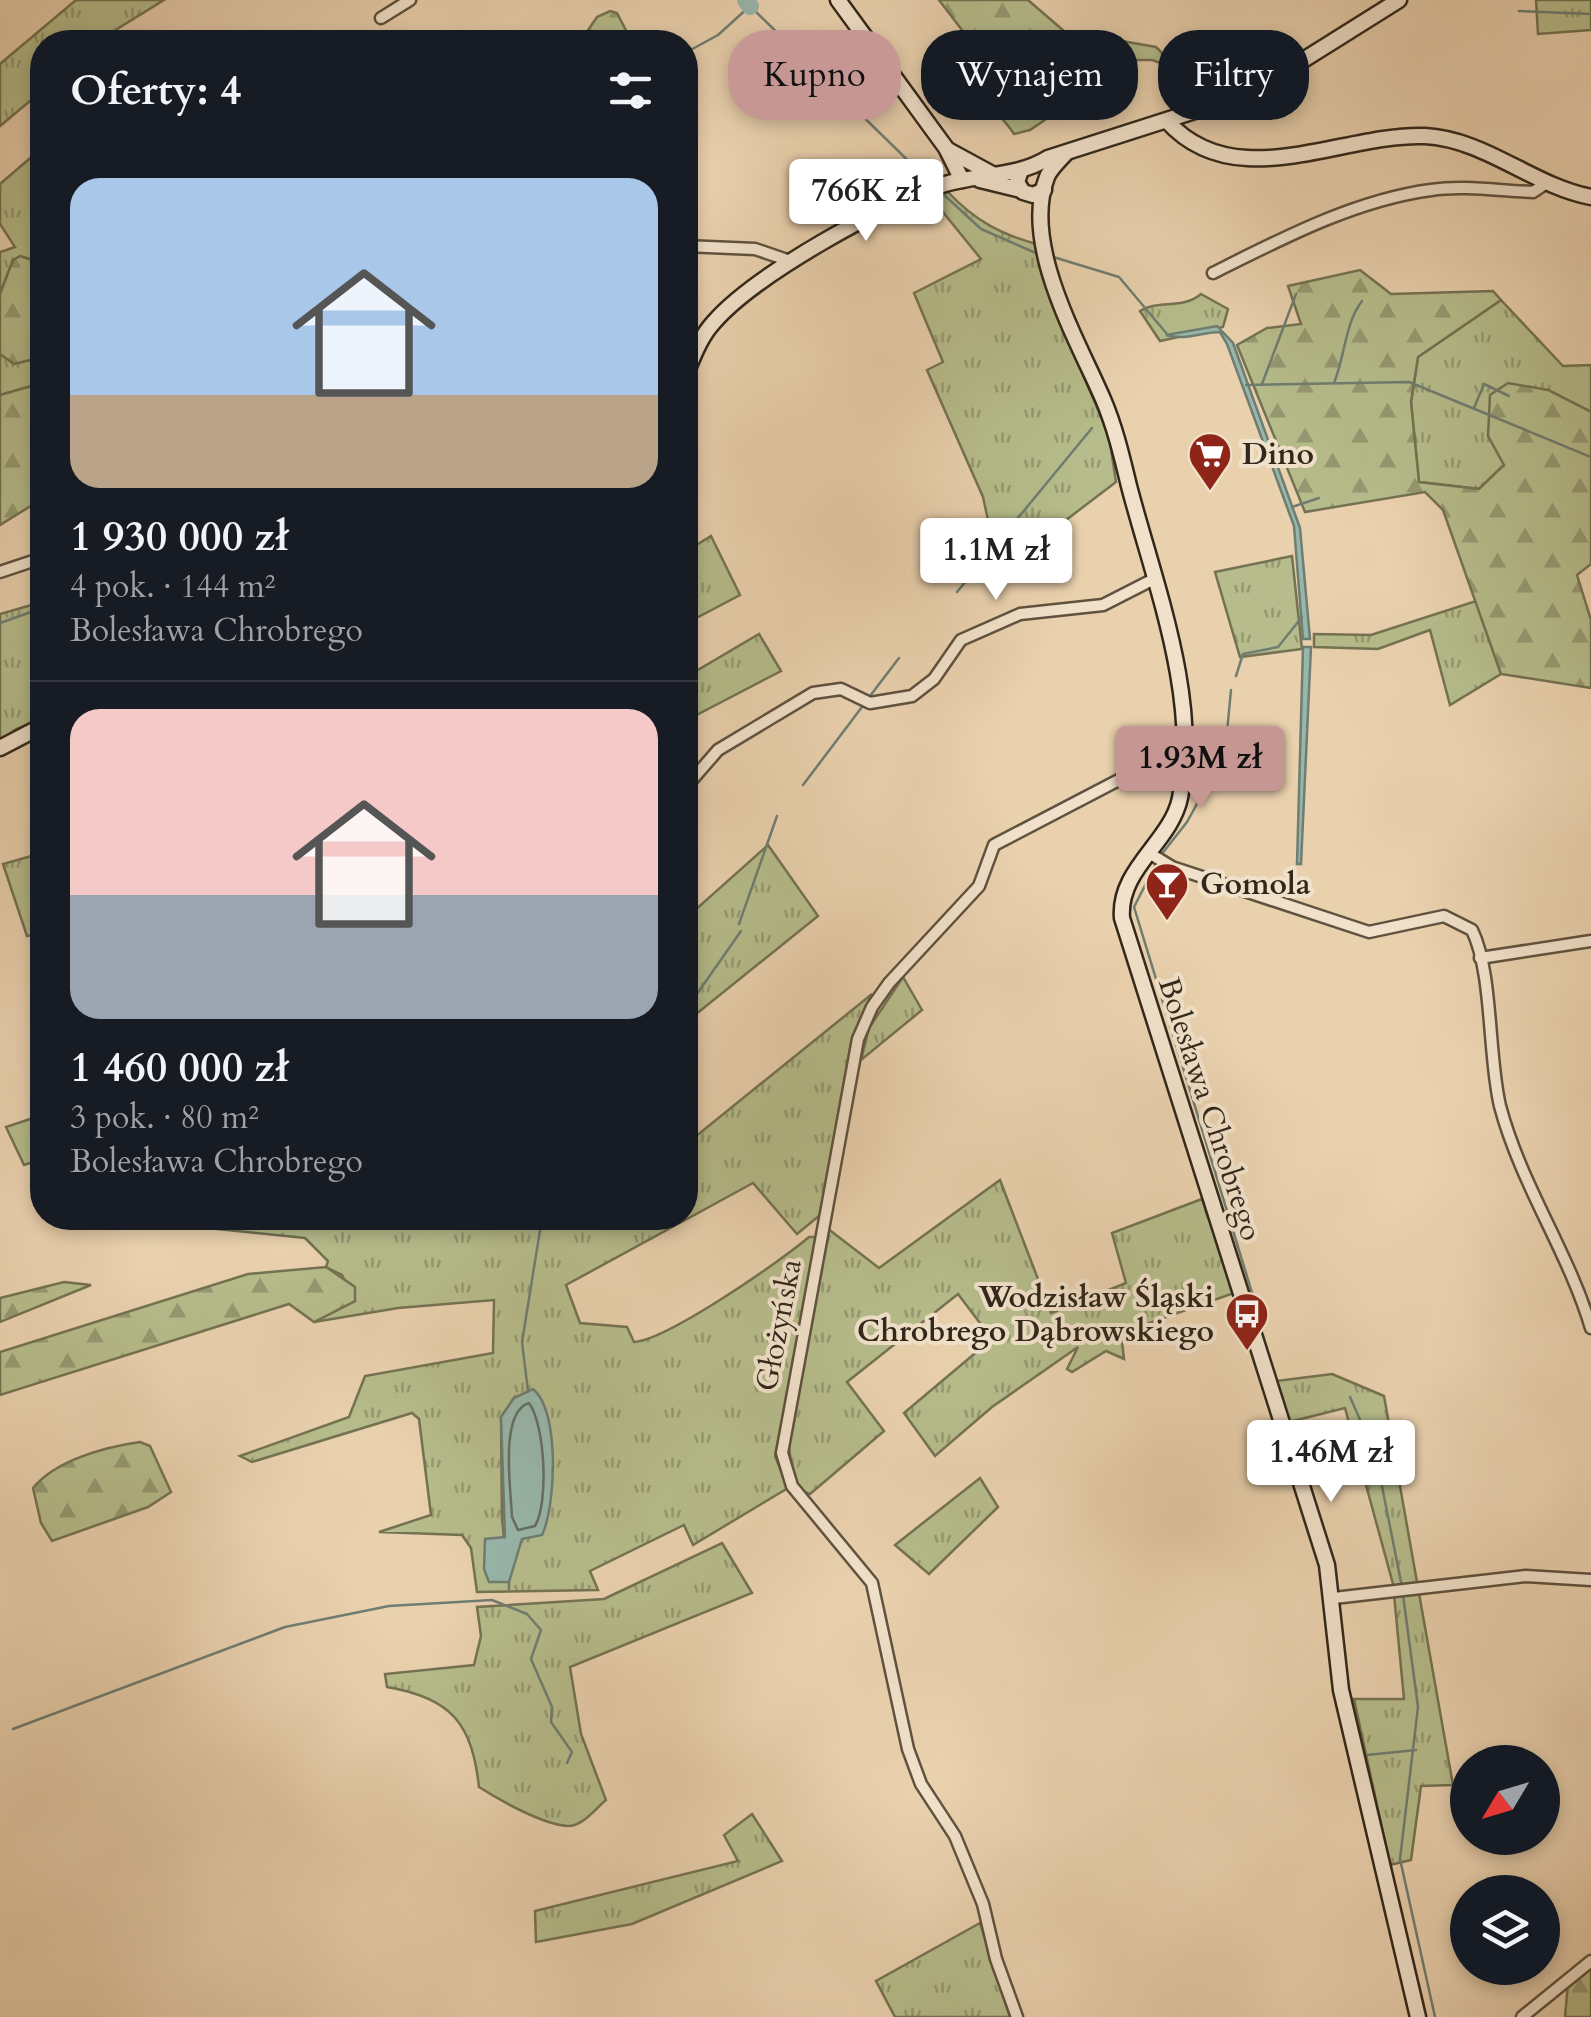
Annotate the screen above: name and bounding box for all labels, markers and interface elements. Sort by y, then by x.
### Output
chip: Kupno [728,30,901,120]
chip: Wynajem [921,30,1138,120]
chip: Filtry [1158,30,1309,120]
text: Oferty: 4 [70,62,241,119]
icon: filters [603,63,658,118]
pin: 766K zł [774,159,958,244]
text: 766K zł [811,169,921,213]
icon: home [274,243,454,423]
supermarket icon: Dino [1187,431,1233,492]
place label: Dino [1242,434,1314,475]
text: 1 930 000 zł [70,508,288,565]
pin: 1.1M zł [904,518,1088,603]
text: 1.1M zł [942,528,1050,572]
text: 4 pok. · 144 m² [70,565,275,609]
text: Bolesława Chrobrego [70,609,363,653]
pin: 1.93M zł [1097,726,1303,811]
text: 1.93M zł [1138,736,1262,780]
icon: home [274,774,454,954]
bar icon: Gomola [1144,861,1190,922]
place label: Gomola [1200,864,1311,905]
street label: Bolesława Chrobrego [1148,972,1272,1246]
text: 1 460 000 zł [70,1039,288,1096]
text: 3 pok. · 80 m² [70,1096,259,1140]
text: Bolesława Chrobrego [70,1140,363,1184]
street label: Głożyńska [746,1255,812,1395]
place label: Wodzisław Śląski Chrobrego Dąbrowskiego [857,1277,1214,1352]
bus stop icon: Wodzisław Śląski Chrobrego Dąbrowskiego [1224,1291,1270,1352]
pin: 1.46M zł [1228,1420,1434,1505]
text: 1.46M zł [1269,1430,1393,1474]
north arrow [1450,1745,1560,1855]
map controls [1450,1745,1560,1985]
button: layers [1450,1875,1560,1985]

